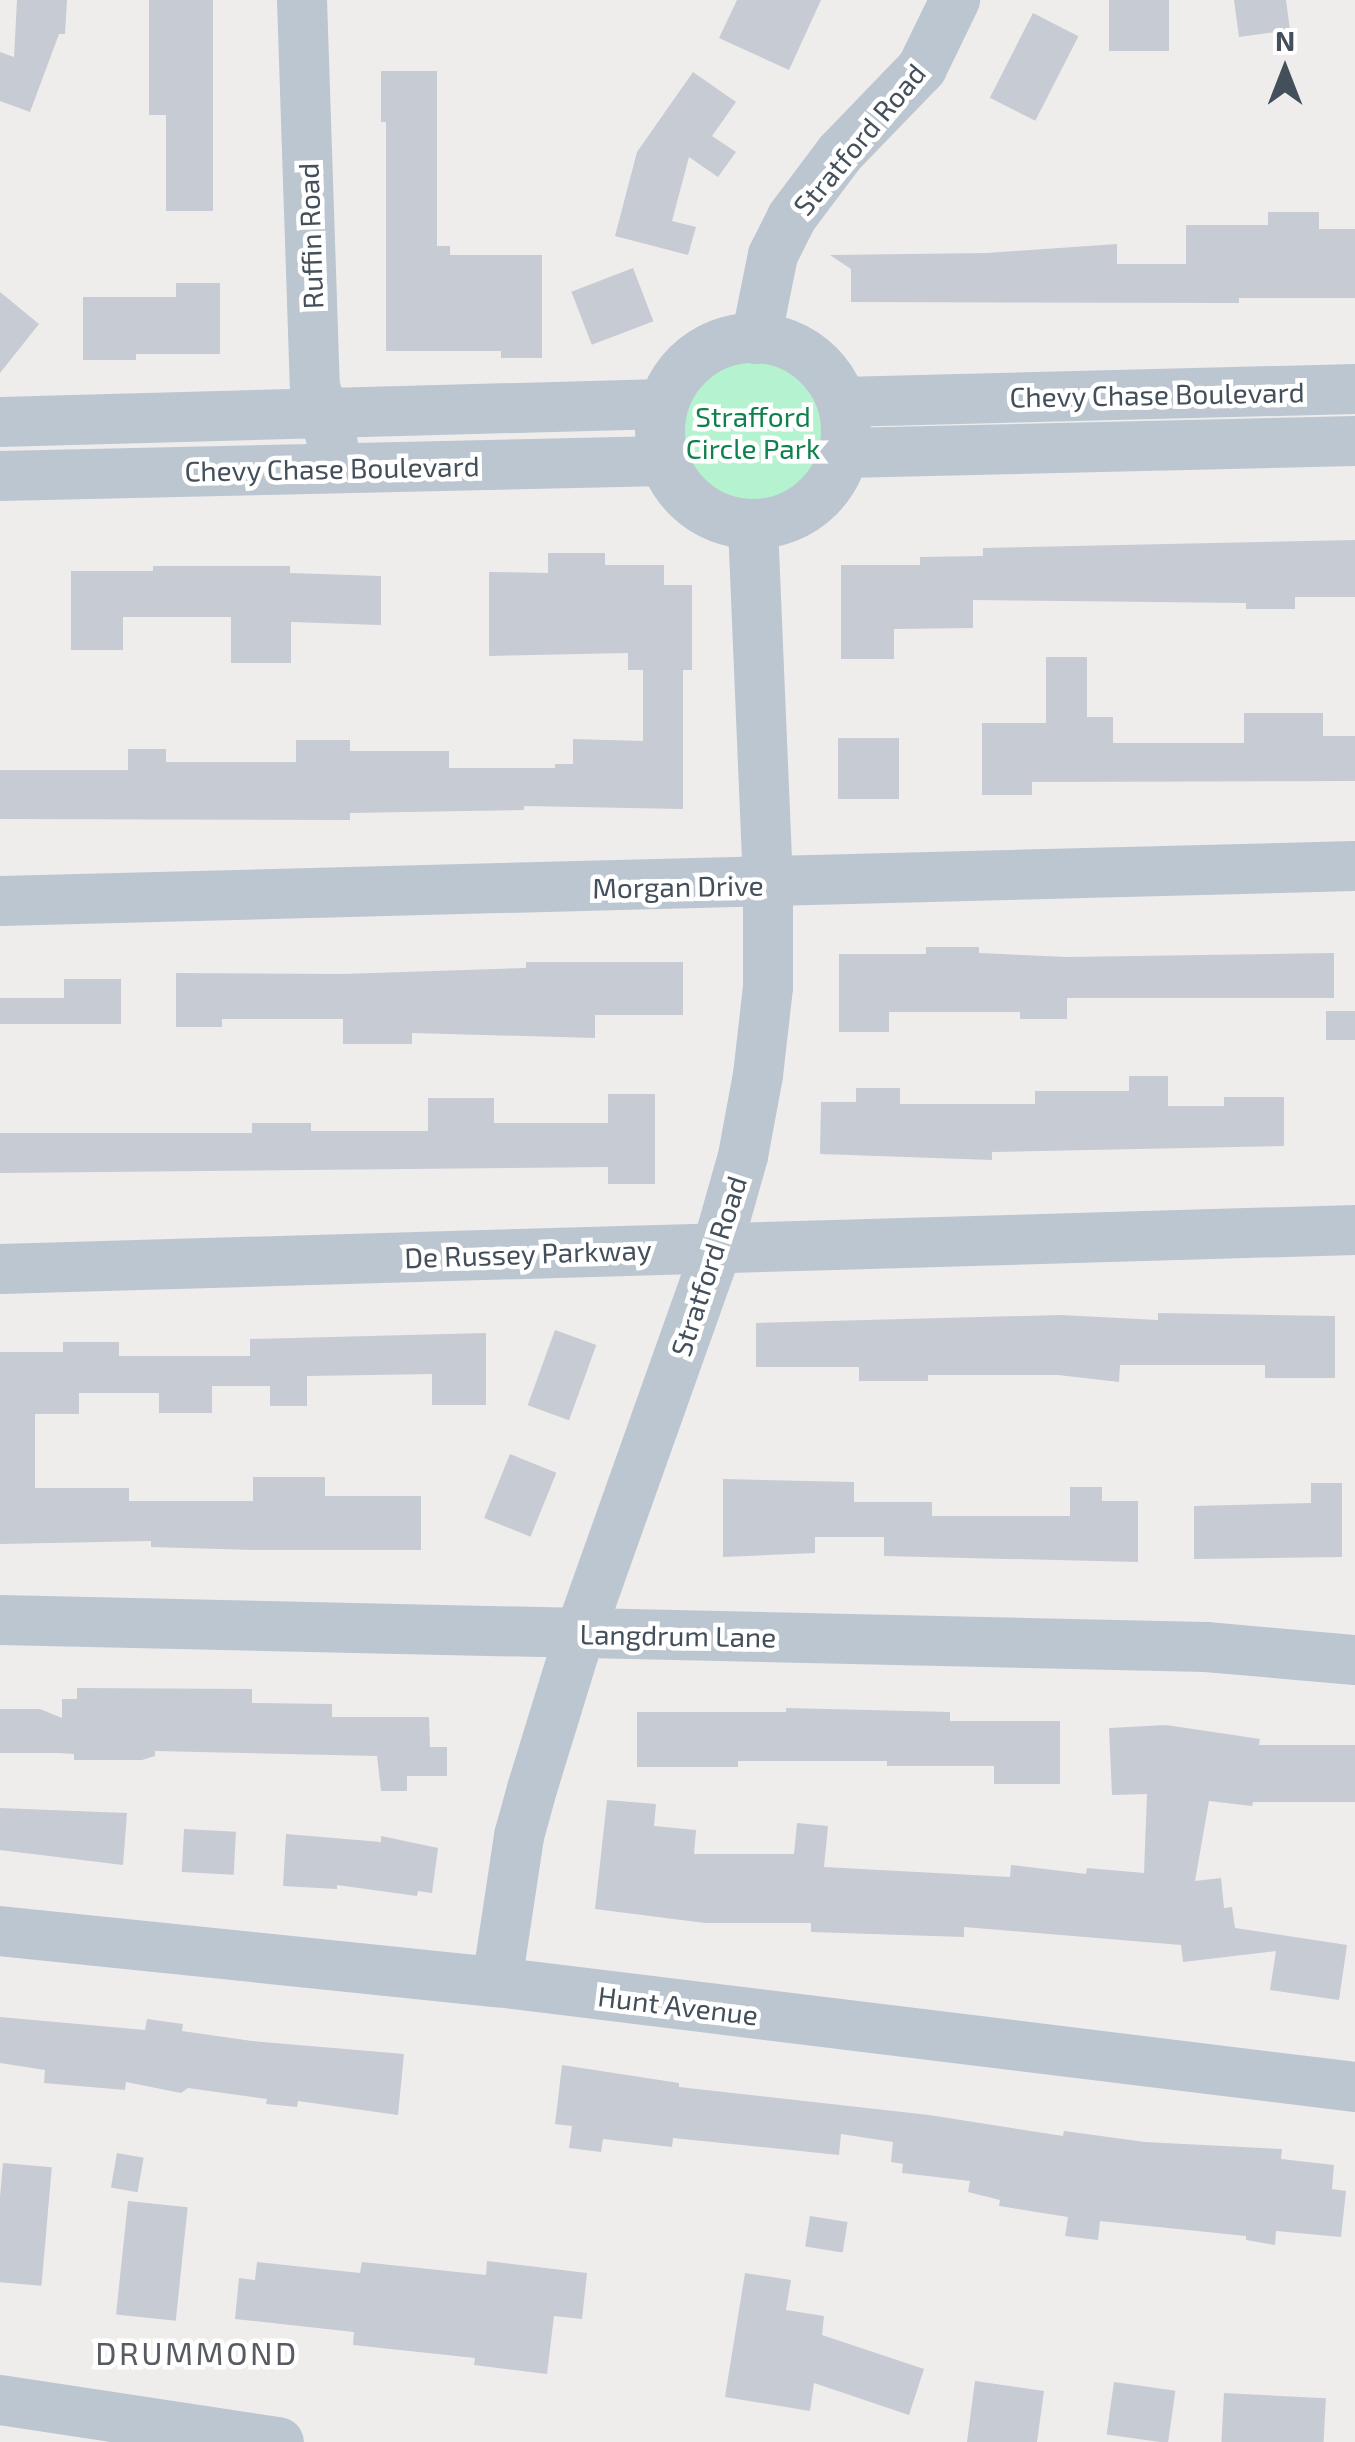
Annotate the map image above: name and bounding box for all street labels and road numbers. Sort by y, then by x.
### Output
street label: Stratford Road [786,56,932,222]
street label: Ruffin Road [291,162,329,310]
street label: Chevy Chase Boulevard [1009,375,1305,413]
street label: Chevy Chase Boulevard [184,449,480,487]
street label: Morgan Drive [592,868,764,904]
street label: Stratford Road [663,1172,753,1360]
street label: De Russey Parkway [403,1232,653,1274]
street label: Langdrum Lane [579,1616,777,1654]
street label: Hunt Avenue [596,1978,760,2032]

